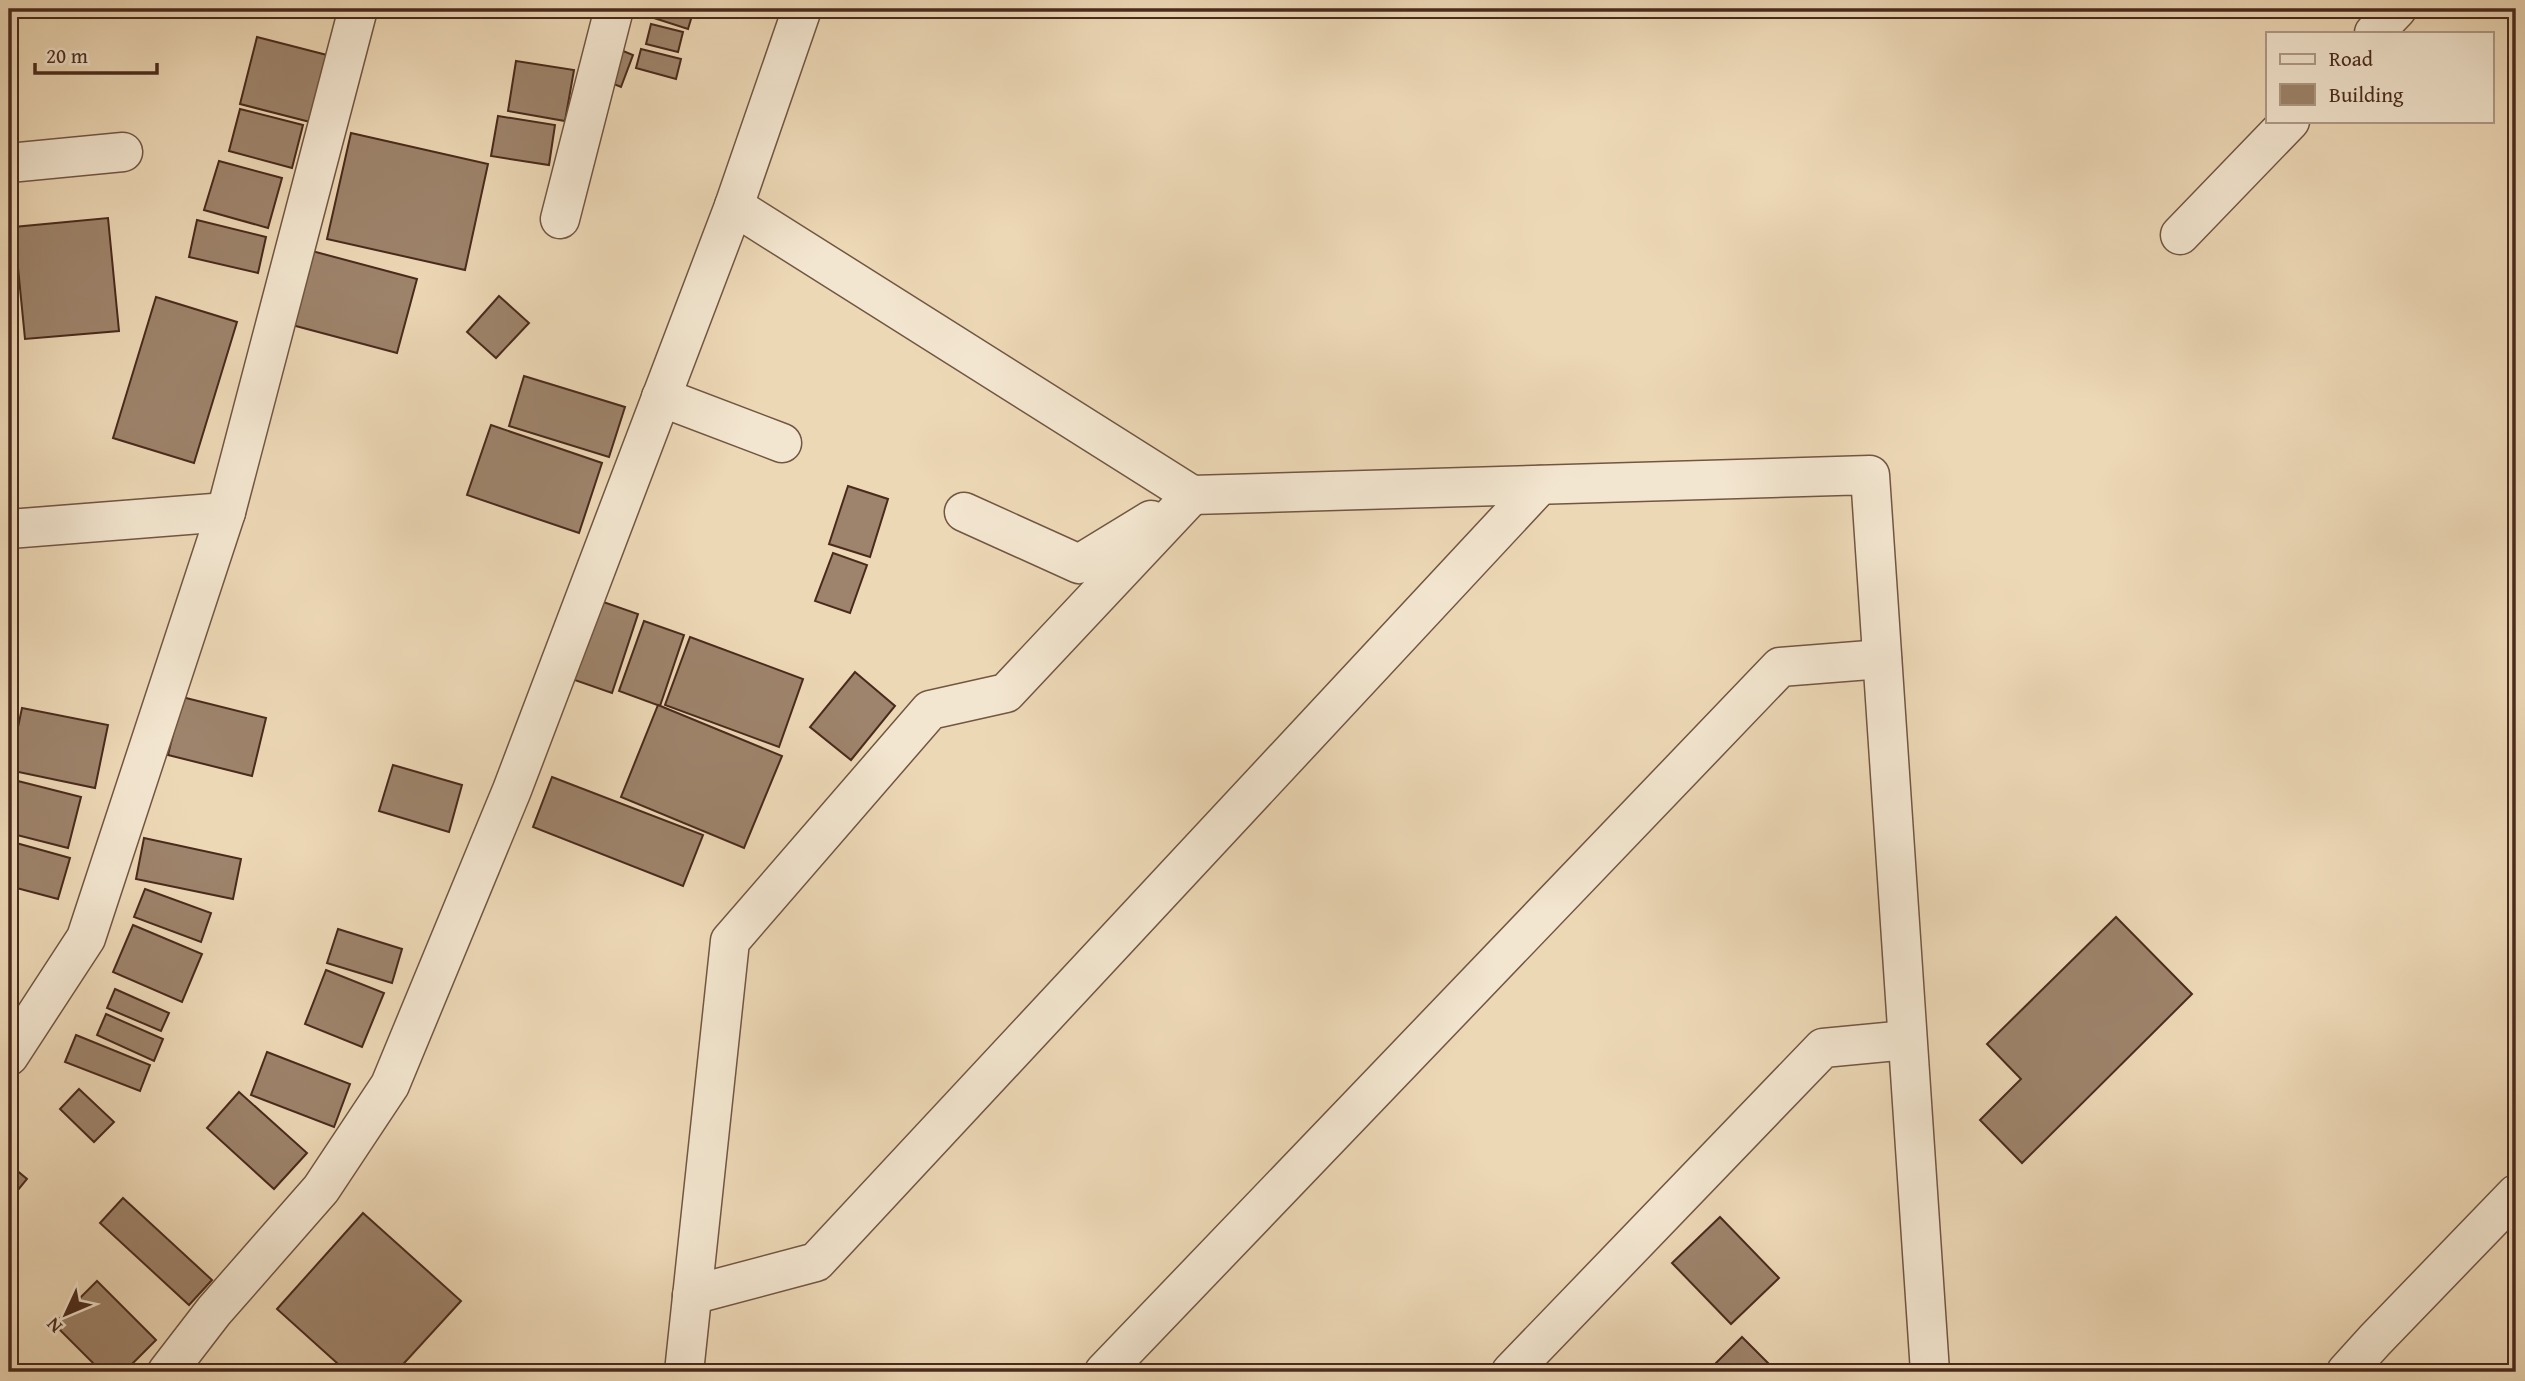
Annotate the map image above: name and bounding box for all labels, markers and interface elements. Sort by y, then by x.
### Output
scale bar [35,32,158,76]
legend [2266,32,2494,122]
text: 20 m [46,40,88,71]
text: Road [2329,43,2374,74]
text: Building [2329,79,2404,110]
north arrow [32,1280,102,1350]
text: N [39,1311,68,1340]

